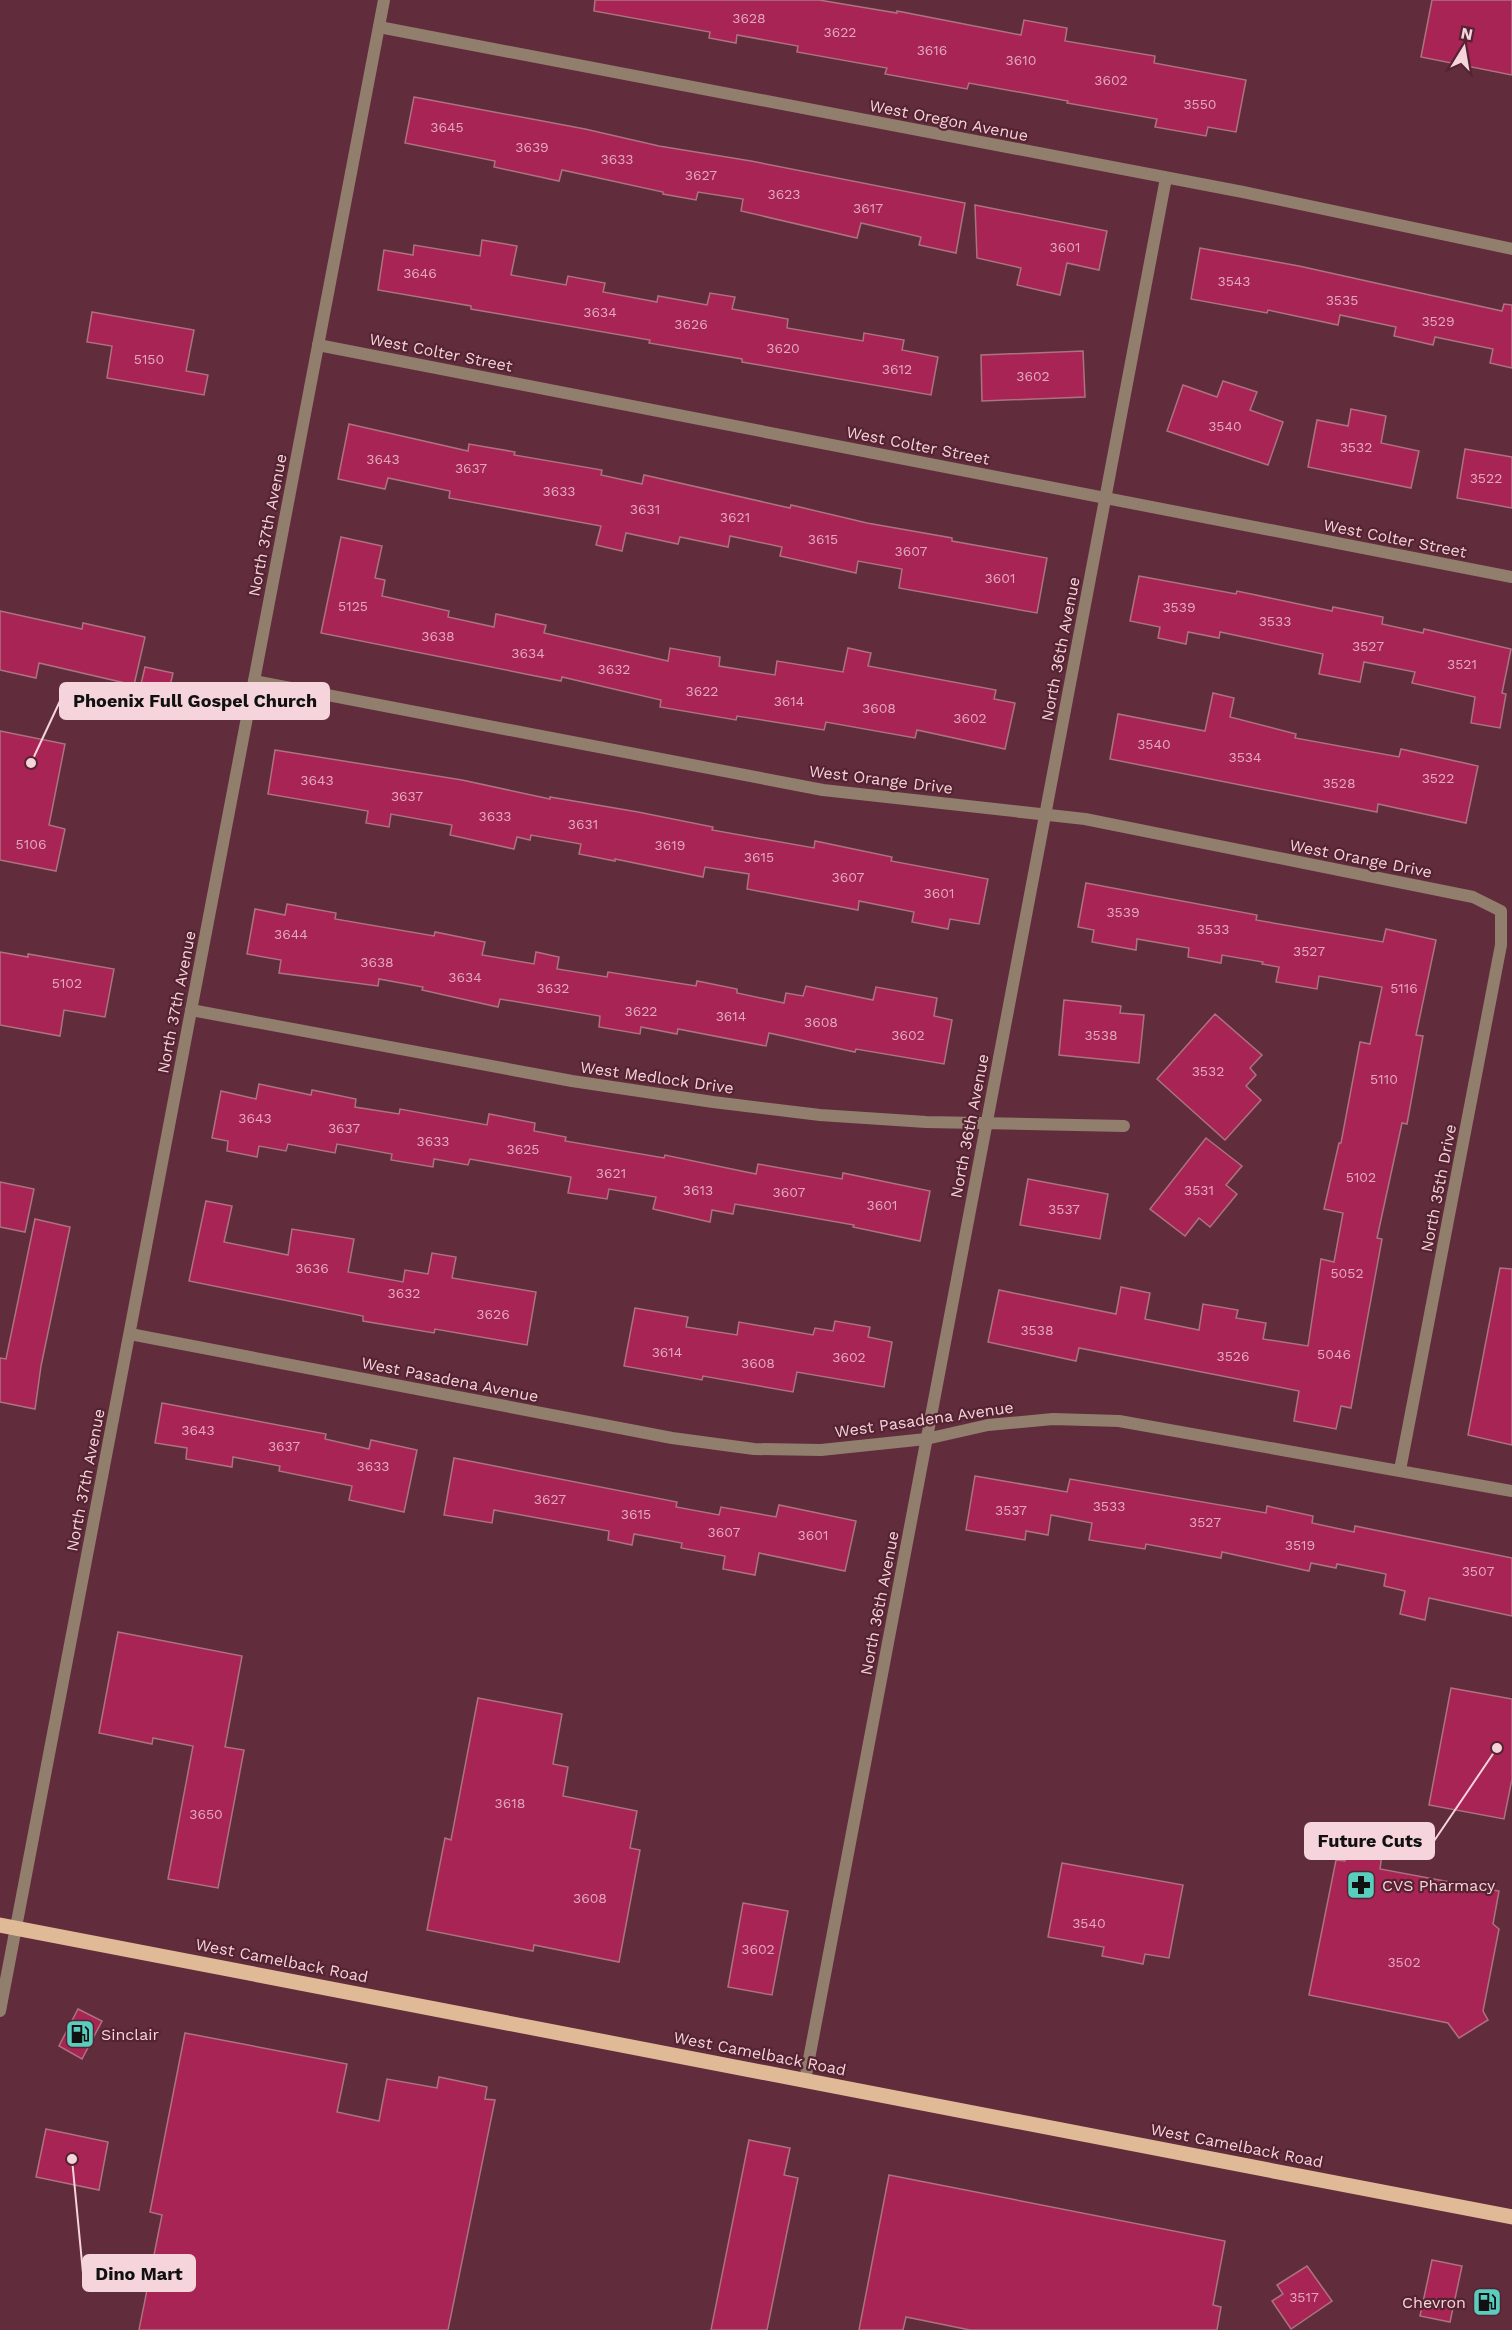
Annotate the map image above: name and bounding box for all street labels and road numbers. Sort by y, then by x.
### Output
street label: West Oregon Avenue [868,96,1030,145]
street label: West Colter Street [368,329,514,376]
street label: West Colter Street [845,422,991,469]
street label: North 37th Avenue [244,452,291,598]
street label: West Colter Street [1322,515,1468,562]
street label: North 36th Avenue [1037,575,1084,723]
street label: West Orange Drive [808,761,954,798]
street label: West Orange Drive [1288,835,1434,882]
street label: North 37th Avenue [153,929,200,1075]
street label: North 36th Avenue [946,1052,993,1200]
street label: West Medlock Drive [579,1057,735,1098]
street label: North 35th Drive [1417,1123,1460,1254]
street label: West Pasadena Avenue [360,1353,540,1406]
street label: West Pasadena Avenue [834,1398,1015,1441]
street label: North 37th Avenue [62,1407,109,1553]
street label: North 36th Avenue [856,1529,903,1677]
street label: West Camelback Road [194,1934,370,1987]
street label: West Camelback Road [672,2027,848,2080]
street label: West Camelback Road [1149,2119,1325,2172]

